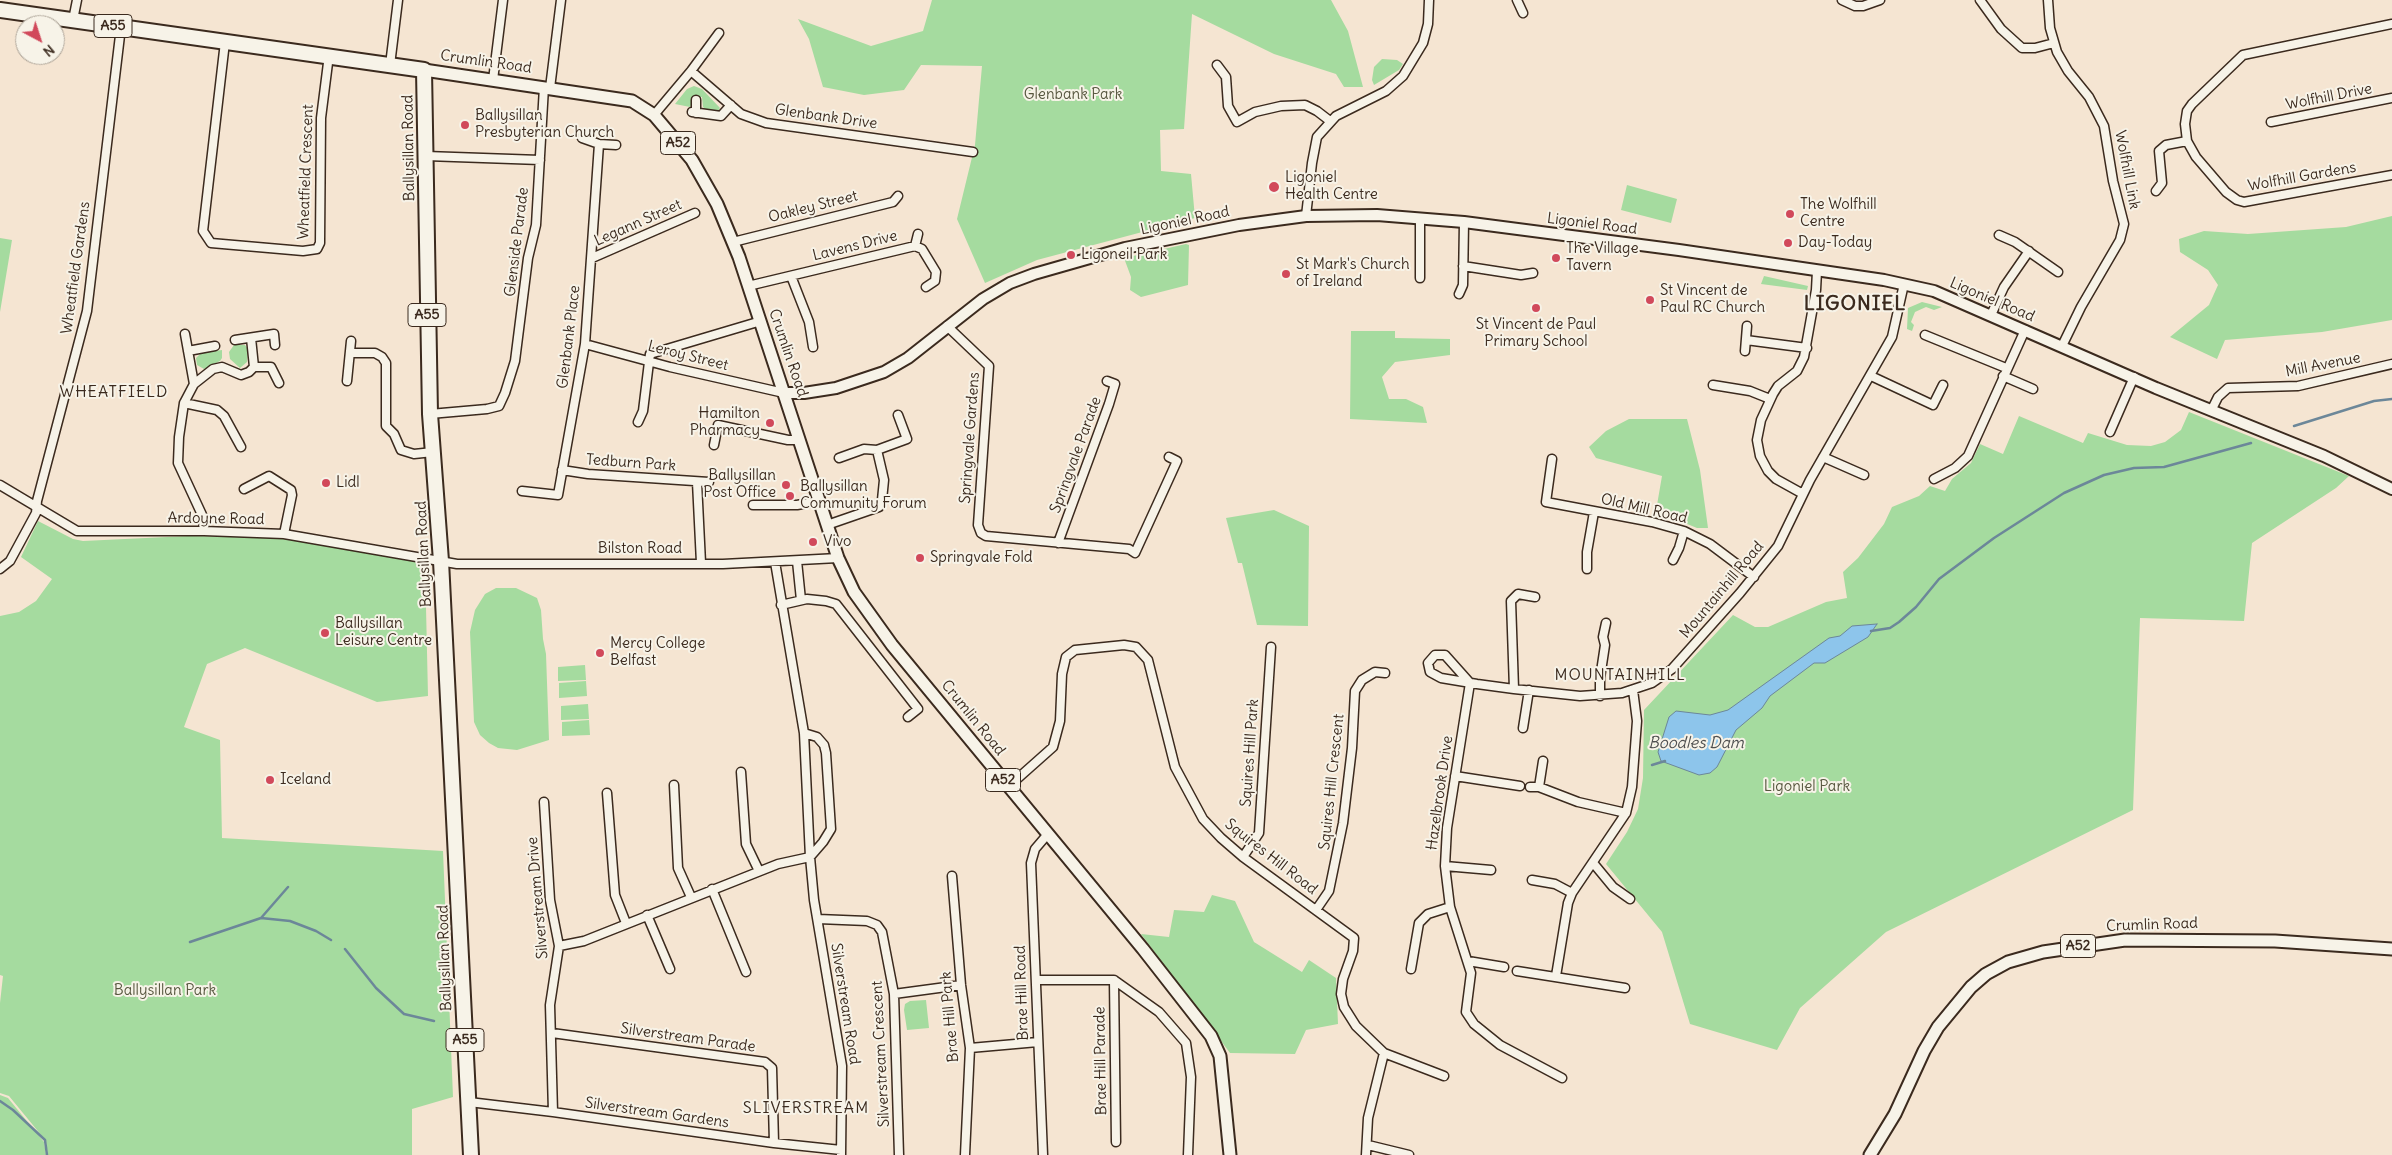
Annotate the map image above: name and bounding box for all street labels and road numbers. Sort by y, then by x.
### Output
road number: A55 [94,15,132,38]
street label: Crumlin Road [439,47,533,77]
street label: Wolfhill Drive [2284,80,2374,114]
street label: Ballysillan Road [399,95,419,201]
street label: Glenbank Drive [774,101,878,133]
street label: Wheatfield Crescent [295,104,317,240]
street label: Wolfhill Link [2111,129,2143,211]
road number: A52 [660,132,696,154]
street label: Wolfhill Gardens [2246,159,2358,195]
street label: Glenside Parade [501,186,533,298]
street label: Oakley Street [766,187,860,227]
street label: Legann Street [592,196,684,250]
street label: Wheatfield Gardens [58,201,94,335]
street label: Ligoniel Road [1139,203,1231,239]
street label: Ligoniel Road [1546,210,1638,238]
street label: Lavens Drive [811,227,899,265]
street label: Ligoniel Road [1947,274,2037,326]
street label: Glenbank Place [554,284,584,390]
road number: A55 [408,304,446,326]
street label: Crumlin Road [765,307,811,399]
street label: Leroy Street [646,337,730,375]
street label: Mill Avenue [2284,349,2362,381]
street label: Springvale Gardens [956,372,984,504]
street label: Springvale Parade [1047,394,1105,516]
street label: Tedburn Park [585,451,677,475]
street label: Old Mill Road [1599,490,1689,528]
street label: Ballysillan Road [412,500,436,608]
street label: Ardoyne Road [167,509,265,529]
street label: Mountainhill Road [1676,538,1768,642]
street label: Bilston Road [598,540,682,558]
street label: Crumlin Road [937,677,1009,759]
street label: Squires Hill Park [1237,698,1263,808]
street label: Squires Hill Crescent [1316,713,1348,851]
street label: Hazelbrook Drive [1423,735,1457,851]
road number: A52 [986,768,1020,792]
street label: Squires Hill Road [1221,815,1321,899]
street label: Silverstream Drive [524,836,552,960]
street label: Ballysillan Road [434,904,456,1012]
street label: Crumlin Road [2106,914,2198,936]
road number: A52 [2060,934,2096,958]
street label: Silverstream Road [827,942,863,1066]
street label: Brae Hill Road [1011,945,1033,1041]
street label: Brae Hill Park [937,971,963,1063]
street label: Silverstream Crescent [868,980,894,1128]
street label: Brae Hill Parade [1091,1006,1111,1116]
street label: Silverstream Parade [619,1020,757,1056]
road number: A55 [446,1028,484,1052]
street label: Silverstream Gardens [584,1094,730,1132]

